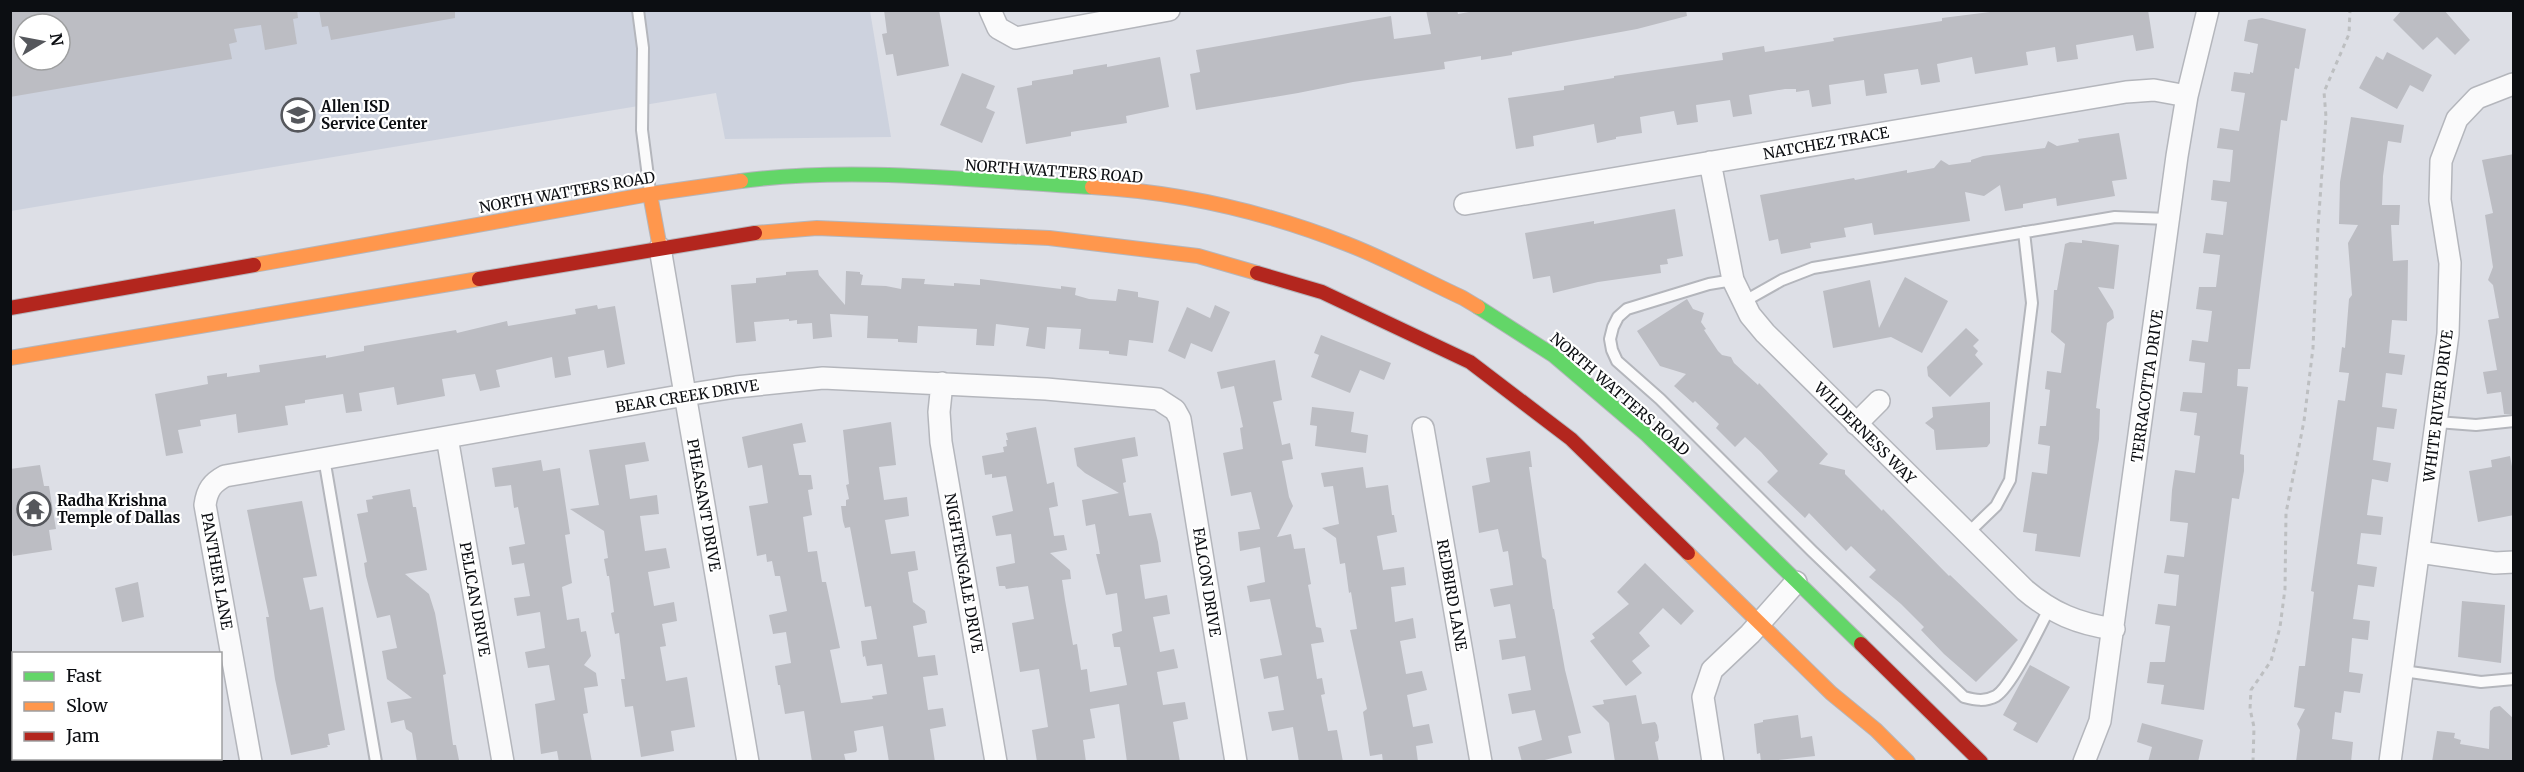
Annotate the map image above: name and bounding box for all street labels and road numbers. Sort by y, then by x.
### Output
street label: NATCHEZ TRACE [1762,122,1891,163]
street label: NORTH WATTERS ROAD [964,155,1144,187]
street label: NORTH WATTERS ROAD [478,167,656,217]
street label: TERRACOTTA DRIVE [2127,308,2167,464]
street label: NORTH WATTERS ROAD [1546,328,1694,460]
street label: WHITE RIVER DRIVE [2419,328,2457,484]
street label: BEAR CREEK DRIVE [614,375,761,417]
street label: WILDERNESS WAY [1809,377,1920,488]
street label: PHEASANT DRIVE [683,437,725,573]
street label: NIGHTENGALE DRIVE [941,492,987,655]
street label: PANTHER LANE [197,511,237,632]
street label: FALCON DRIVE [1189,526,1225,638]
street label: REDBIRD LANE [1433,538,1471,653]
street label: PELICAN DRIVE [456,540,495,658]

